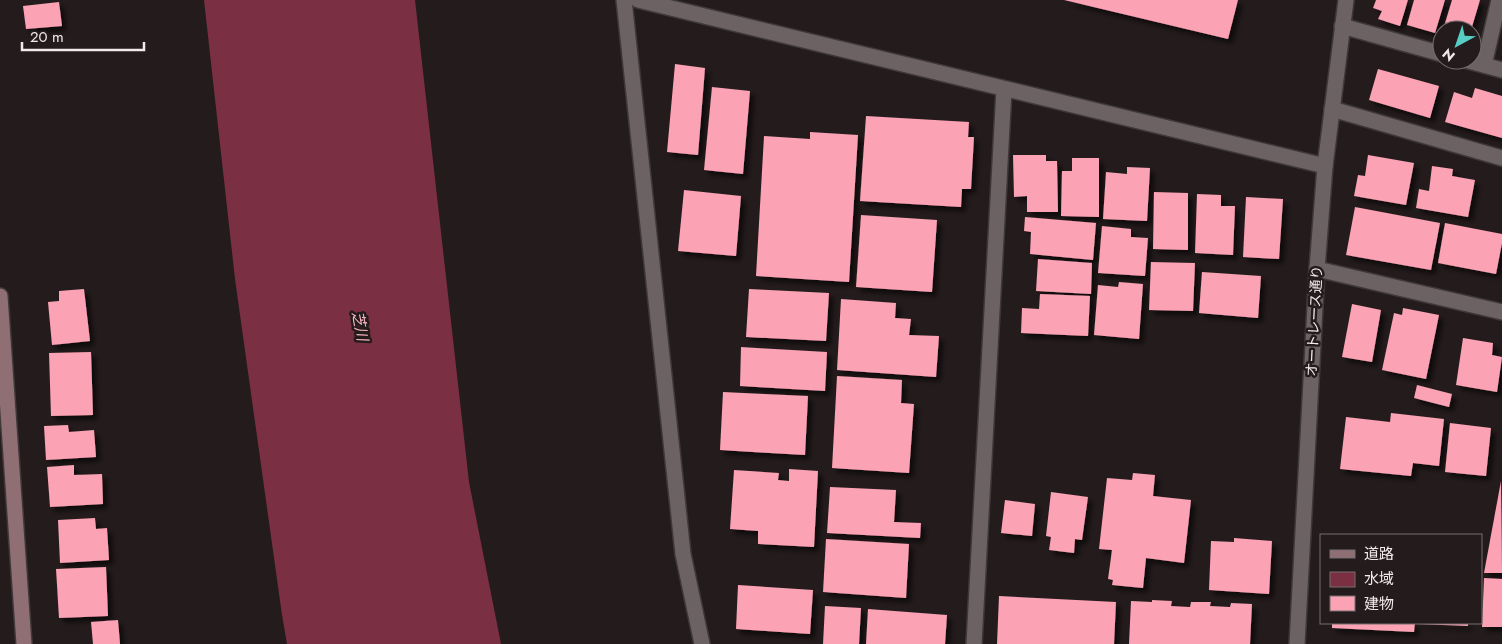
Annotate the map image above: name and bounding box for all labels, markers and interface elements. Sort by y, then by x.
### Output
scale bar [22,20,145,52]
north arrow [1432,20,1482,70]
text: 20 m [30,26,64,48]
text: N [1438,44,1459,66]
street label: オートレース通り [1301,265,1327,377]
water label: 芝川 [346,309,374,345]
legend [1320,534,1482,624]
text: 道路 [1364,543,1394,565]
text: 水域 [1364,568,1394,590]
text: 建物 [1364,593,1394,615]

